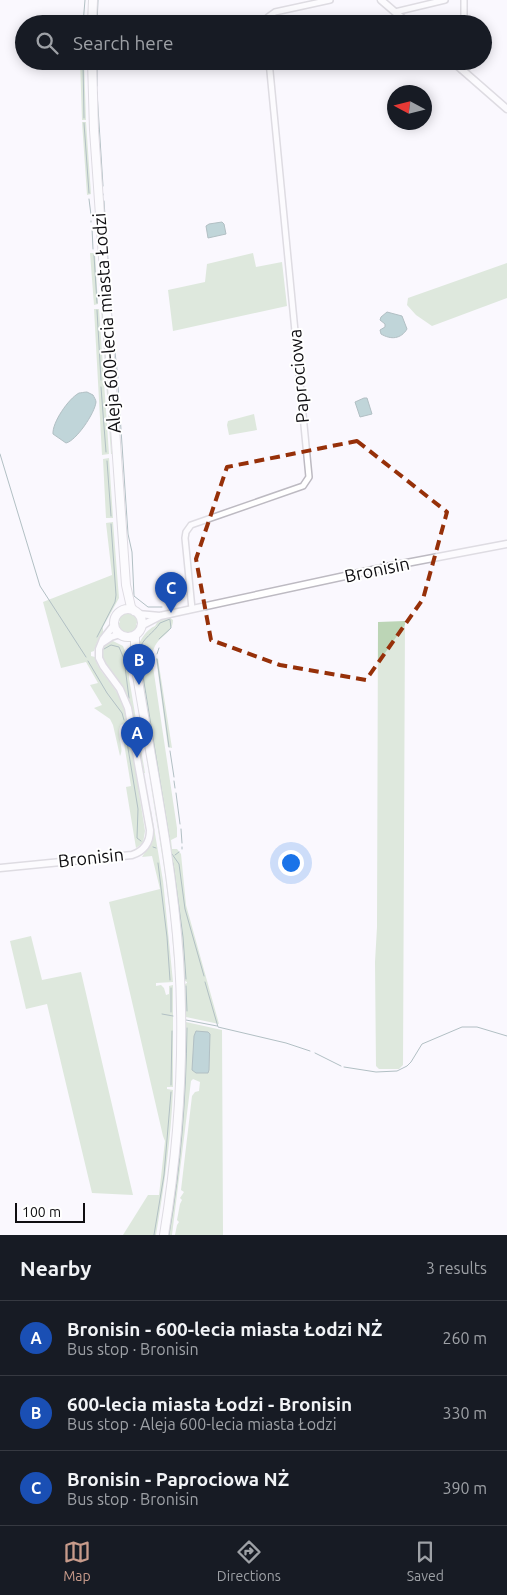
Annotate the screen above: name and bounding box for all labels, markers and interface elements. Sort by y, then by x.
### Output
search box [15,15,492,70]
icon: search [33,29,61,57]
text: Search here [73,32,173,54]
north arrow [387,85,432,130]
street label: Aleja 600-lecia miasta Łodzi [88,212,124,434]
street label: Paprociowa [284,328,312,424]
street label: Bronisin [342,552,411,586]
pin: C [155,572,187,613]
pin: B [123,644,155,685]
pin: A [121,717,153,758]
street label: Bronisin [57,844,125,870]
your location [278,850,304,876]
scale bar [15,1200,85,1223]
text: 100 m [22,1204,61,1220]
text: Nearby [20,1256,91,1280]
text: 3 results [426,1259,487,1277]
text: Bronisin - 600-lecia miasta Łodzi NŻ [67,1318,382,1340]
text: A [30,1329,42,1347]
text: 260 m [442,1329,487,1347]
text: Bus stop · Bronisin [67,1340,199,1358]
text: 600-lecia miasta Łodzi - Bronisin [67,1393,352,1415]
text: B [31,1404,41,1422]
text: 330 m [442,1404,487,1422]
text: Bus stop · Aleja 600-lecia miasta Łodzi [67,1415,337,1433]
text: Bronisin - Paprociowa NŻ [67,1468,289,1490]
text: C [31,1479,41,1497]
text: 390 m [442,1479,487,1497]
text: Bus stop · Bronisin [67,1490,199,1508]
tab: Map [63,1538,91,1584]
tab: Directions [217,1538,281,1584]
tab: Saved [407,1538,444,1584]

